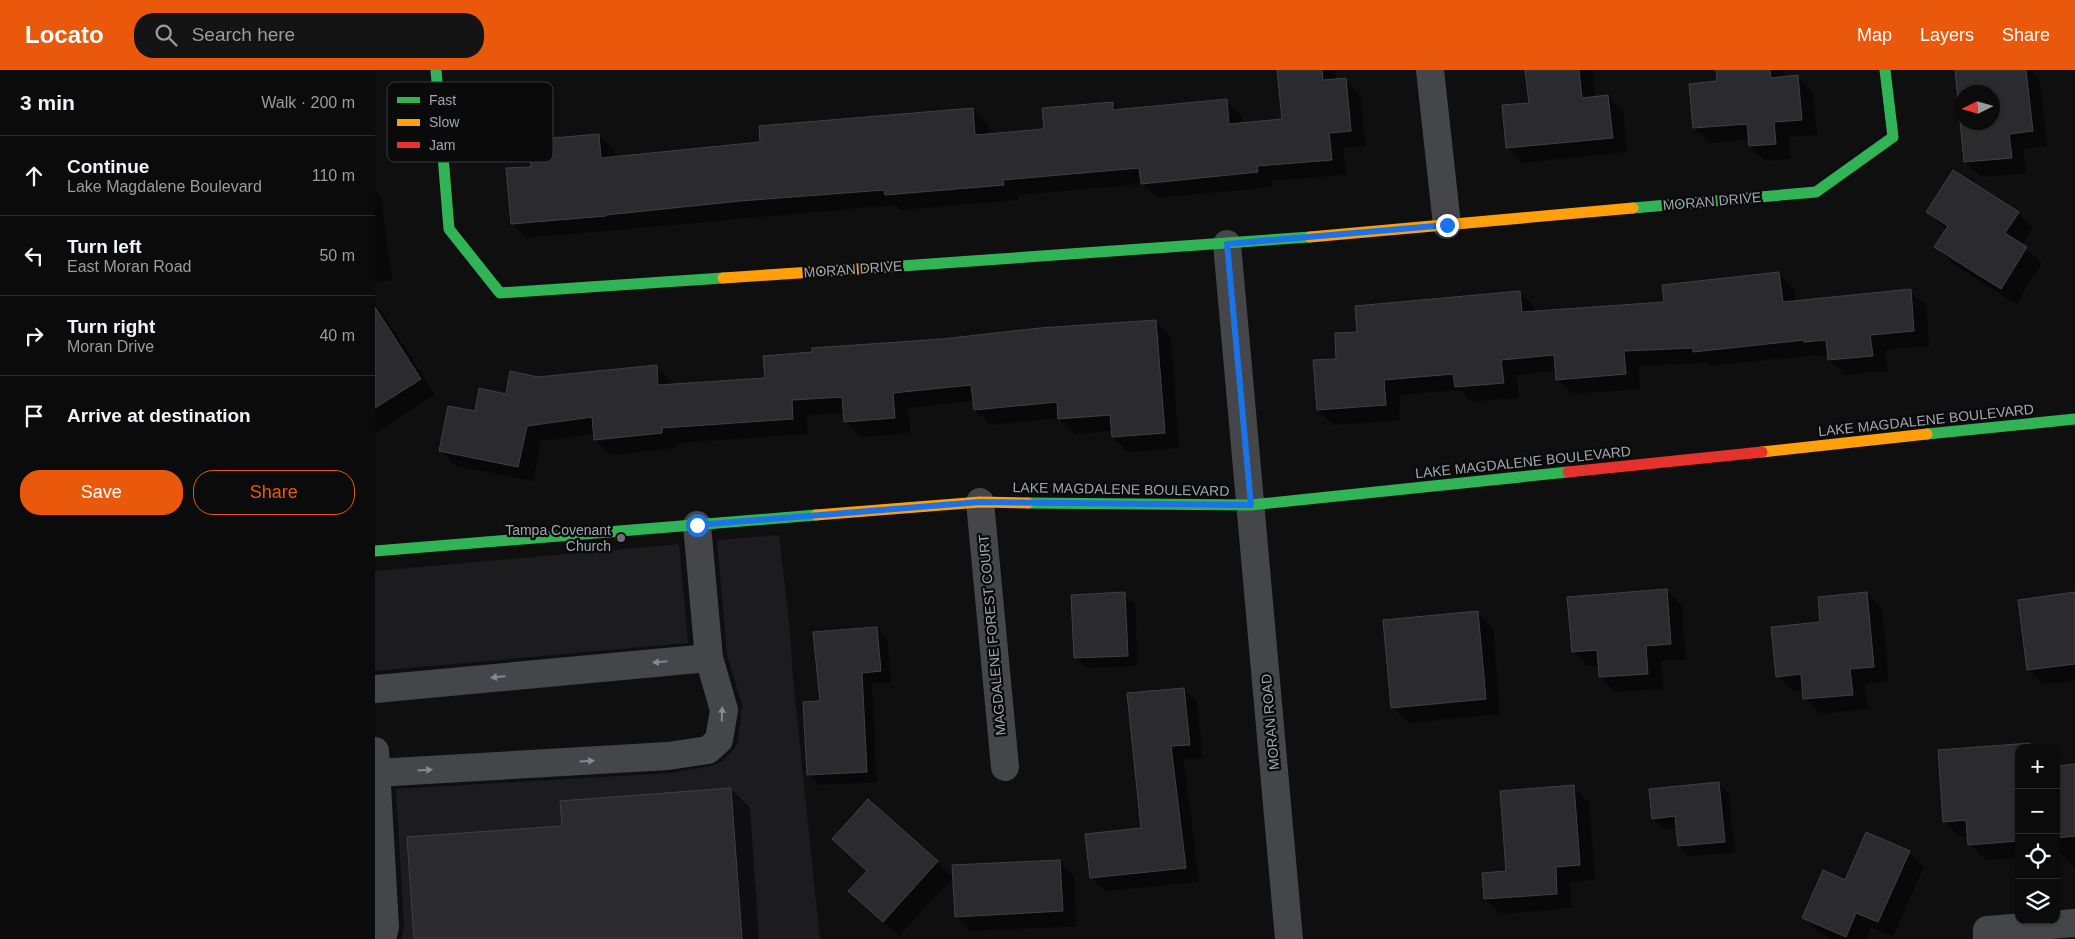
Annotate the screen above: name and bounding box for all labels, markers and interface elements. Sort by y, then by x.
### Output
search box [134,13,484,58]
text: Locato [25,21,104,48]
icon: search [152,21,180,49]
text: Search here [192,24,295,45]
text: Map [1857,25,1892,45]
text: Layers [1920,25,1974,45]
text: Share [2002,25,2050,45]
legend [387,82,553,162]
north arrow [1955,85,2000,130]
text: 3 min [20,91,75,114]
text: Fast [429,92,456,108]
text: Walk · 200 m [261,94,355,111]
text: Slow [429,114,460,130]
text: Jam [429,137,455,153]
text: Continue [67,156,149,177]
icon: ahead [20,162,48,190]
text: 110 m [312,167,355,184]
text: Lake Magdalene Boulevard [67,178,262,195]
street label: MORAN DRIVE [1662,189,1762,213]
route end [1436,214,1459,237]
text: Turn left [67,236,142,257]
icon: left [20,242,48,270]
text: 50 m [319,247,355,264]
text: East Moran Road [67,258,192,275]
street label: MORAN DRIVE [803,258,903,280]
text: Turn right [67,316,155,337]
icon: right [20,322,48,350]
text: 40 m [319,327,355,344]
text: Moran Drive [67,338,154,355]
street label: LAKE MAGDALENE BOULEVARD [1817,401,2035,439]
icon: arrive [20,402,48,430]
text: Arrive at destination [67,405,251,426]
street label: LAKE MAGDALENE BOULEVARD [1414,443,1632,481]
button: Save [20,470,183,515]
button: Share [193,470,355,515]
street label: LAKE MAGDALENE BOULEVARD [1012,479,1230,499]
route start [686,514,709,537]
place label: Tampa Covenant Church [505,522,611,554]
marker: Tampa Covenant Church [615,532,627,544]
street label: MAGDALENE FOREST COURT [975,533,1009,736]
one-way arrow [652,659,668,667]
one-way arrow [490,673,506,681]
street label: MORAN ROAD [1258,673,1282,771]
one-way arrow [719,705,727,721]
map controls [2015,744,2060,924]
button: + [2015,744,2060,789]
one-way arrow [579,756,595,764]
one-way arrow [417,766,433,774]
button: − [2015,789,2060,834]
button: locate [2015,834,2060,879]
button: layers [2015,879,2060,924]

